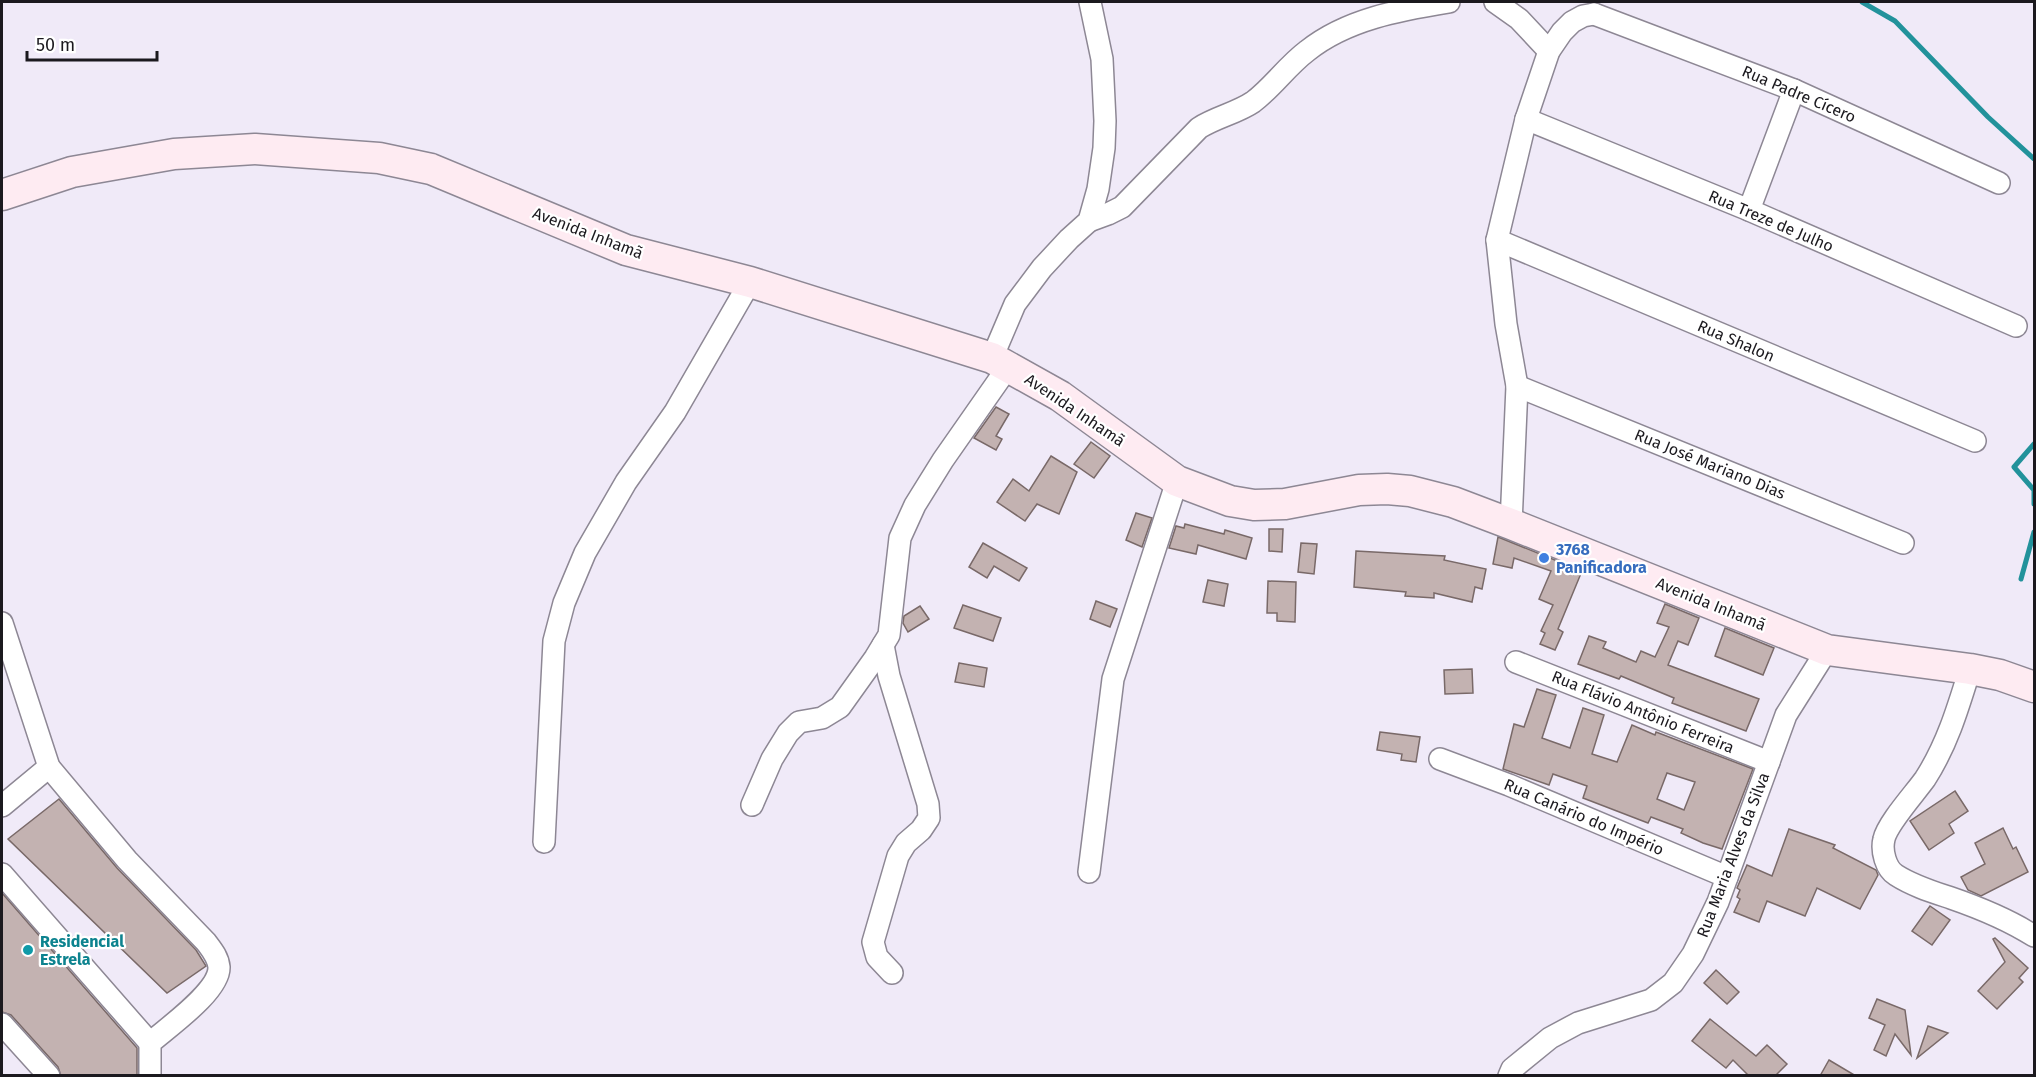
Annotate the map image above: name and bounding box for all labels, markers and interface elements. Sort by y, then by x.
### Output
scale bar [27,24,158,62]
text: 50 m [36,34,75,56]
street label: Rua Padre Cícero [1739,61,1859,127]
street label: Rua Treze de Julho [1706,186,1836,256]
street label: Avenida Inhamã [530,203,646,263]
street label: Rua Shalon [1695,316,1777,366]
street label: Avenida Inhamã [1021,369,1129,451]
street label: Rua José Mariano Dias [1632,425,1788,503]
place label: 3768 Panificadora [1555,540,1647,577]
marker: 3768 Panificadora [1537,551,1551,565]
street label: Avenida Inhamã [1653,573,1769,635]
street label: Rua Flávio Antônio Ferreira [1549,667,1737,757]
street label: Rua Maria Alves da Silva [1693,770,1773,940]
street label: Rua Canário do Império [1501,775,1667,859]
place label: Residencial Estrela [40,932,124,969]
marker: Residencial Estrela [21,943,35,957]

